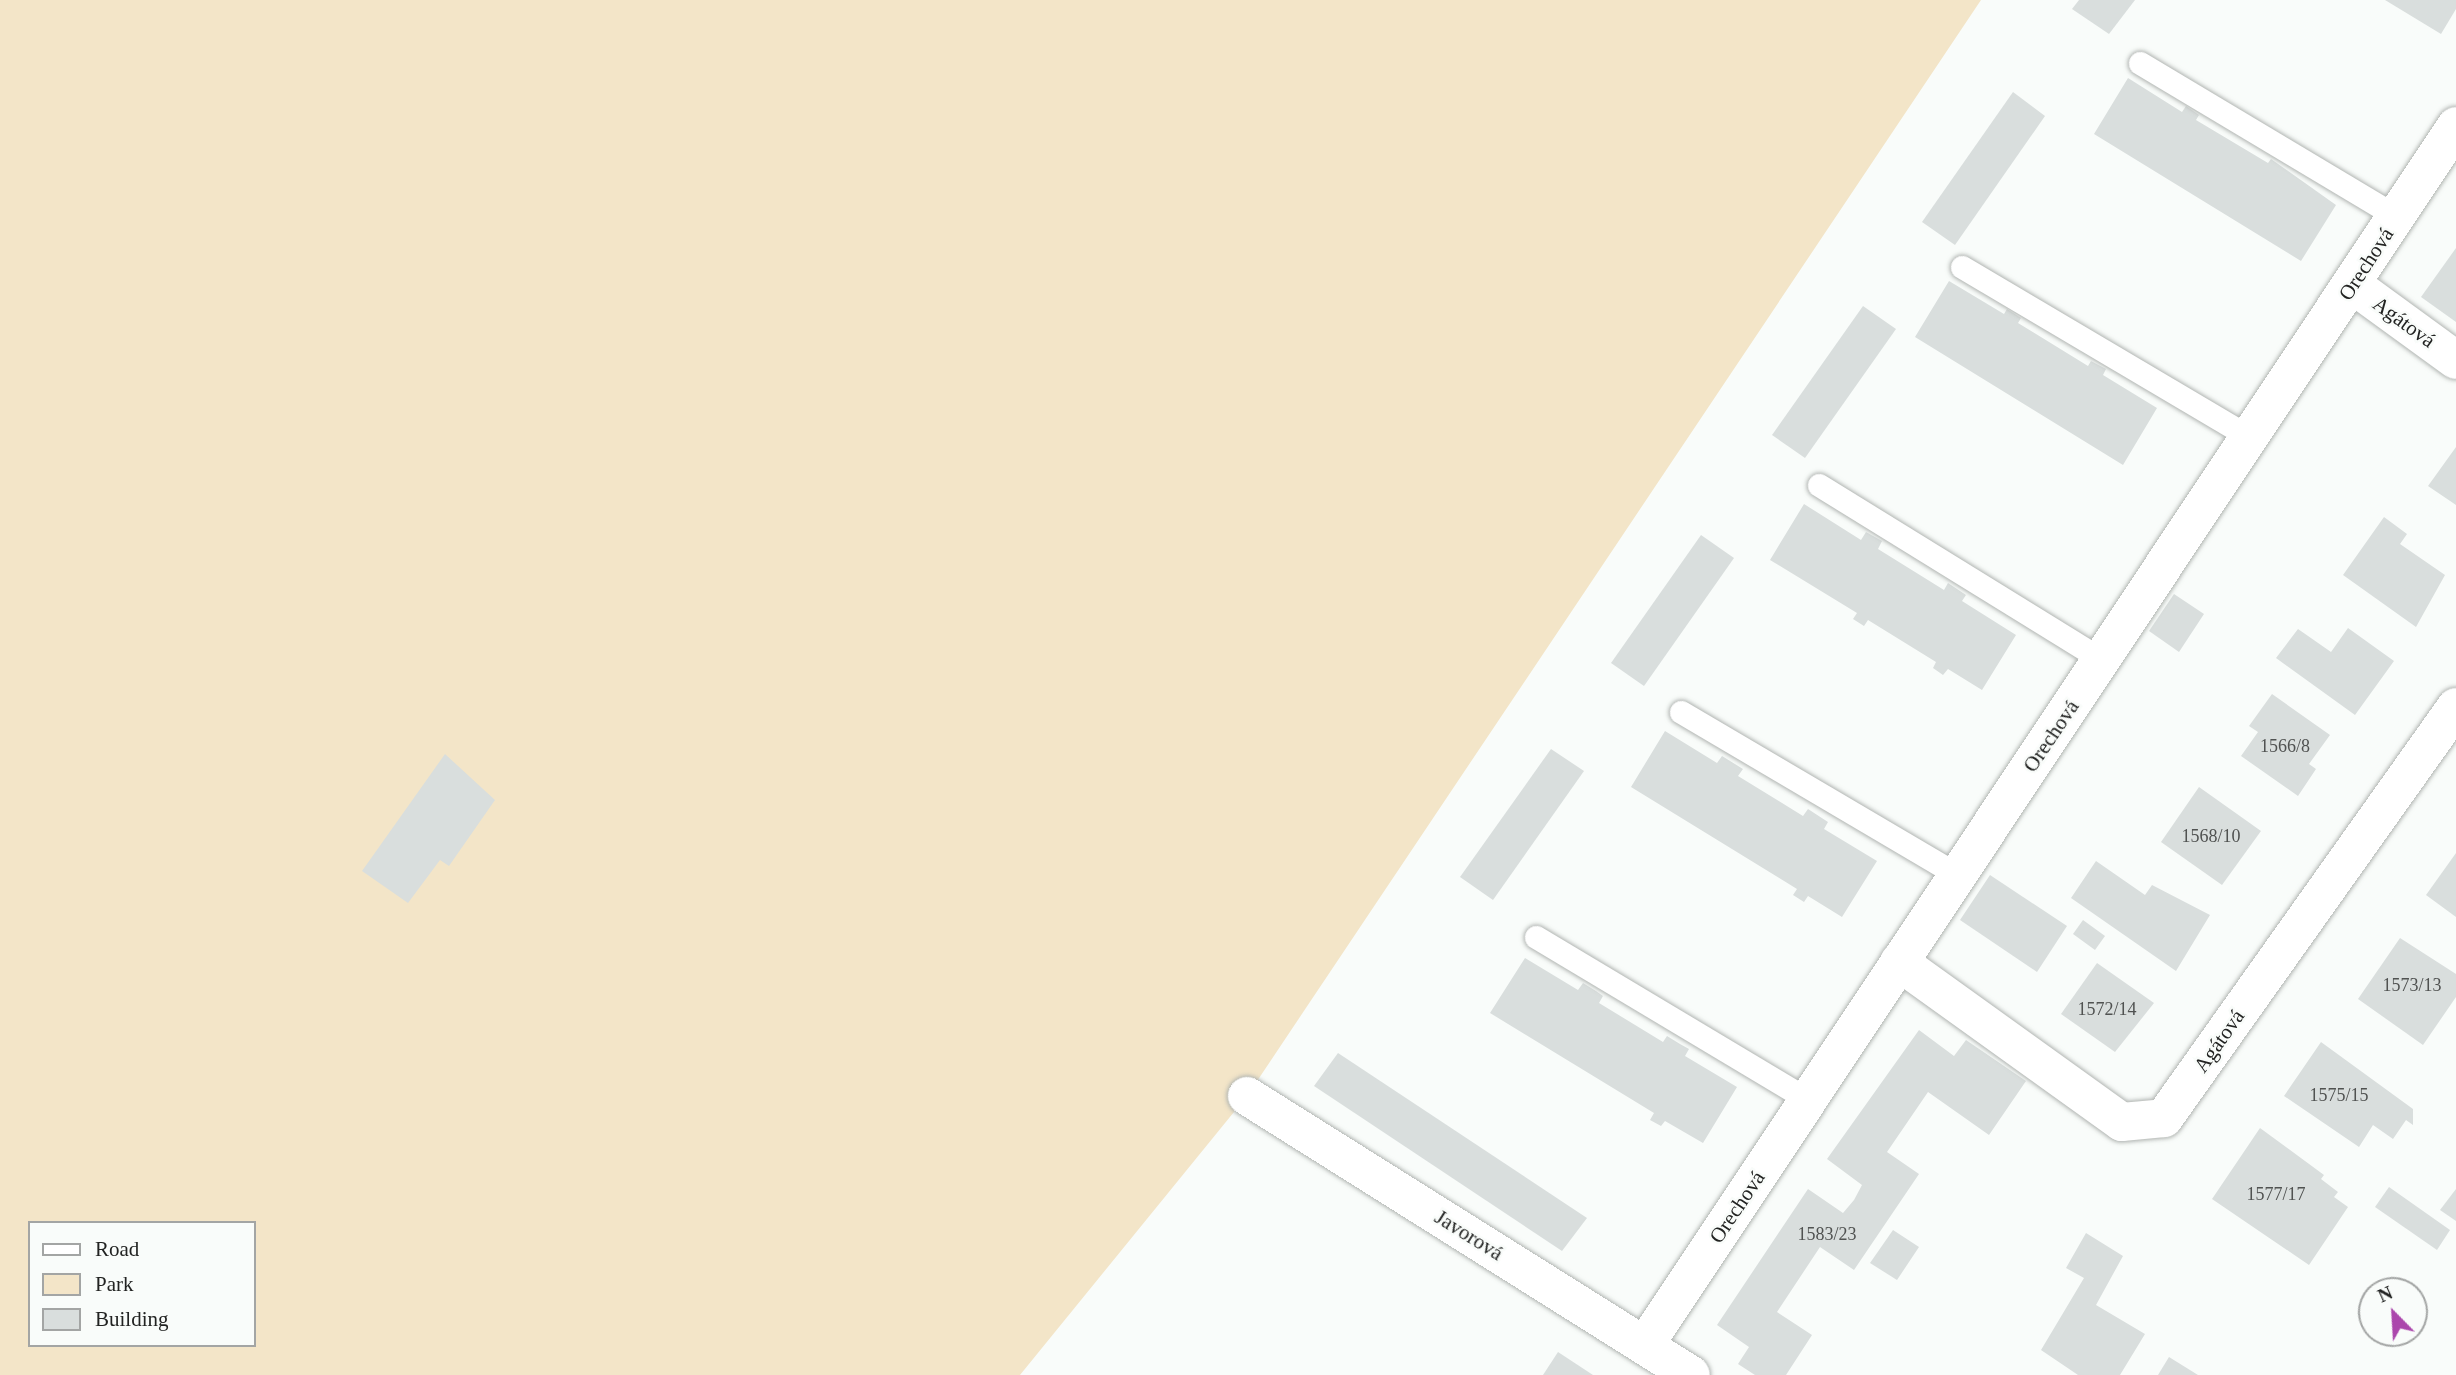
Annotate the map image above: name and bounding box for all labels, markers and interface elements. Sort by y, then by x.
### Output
street label: Orechová [2333,223,2399,305]
street label: Agátová [2368,291,2440,353]
street label: Orechová [2018,695,2084,777]
house number: 1566/8 [2260,735,2310,757]
house number: 1568/10 [2181,825,2241,847]
house number: 1573/13 [2382,974,2442,996]
house number: 1572/14 [2077,998,2137,1020]
street label: Agátová [2188,1005,2250,1077]
house number: 1575/15 [2309,1084,2369,1106]
street label: Orechová [1704,1166,1770,1248]
house number: 1577/17 [2246,1183,2306,1205]
street label: Javorová [1430,1204,1508,1266]
legend [28,1221,256,1347]
house number: 1583/23 [1797,1223,1857,1245]
text: Road [95,1237,139,1261]
text: Park [95,1272,134,1296]
north arrow [2358,1277,2428,1347]
text: N [2375,1282,2396,1307]
text: Building [95,1307,169,1331]

